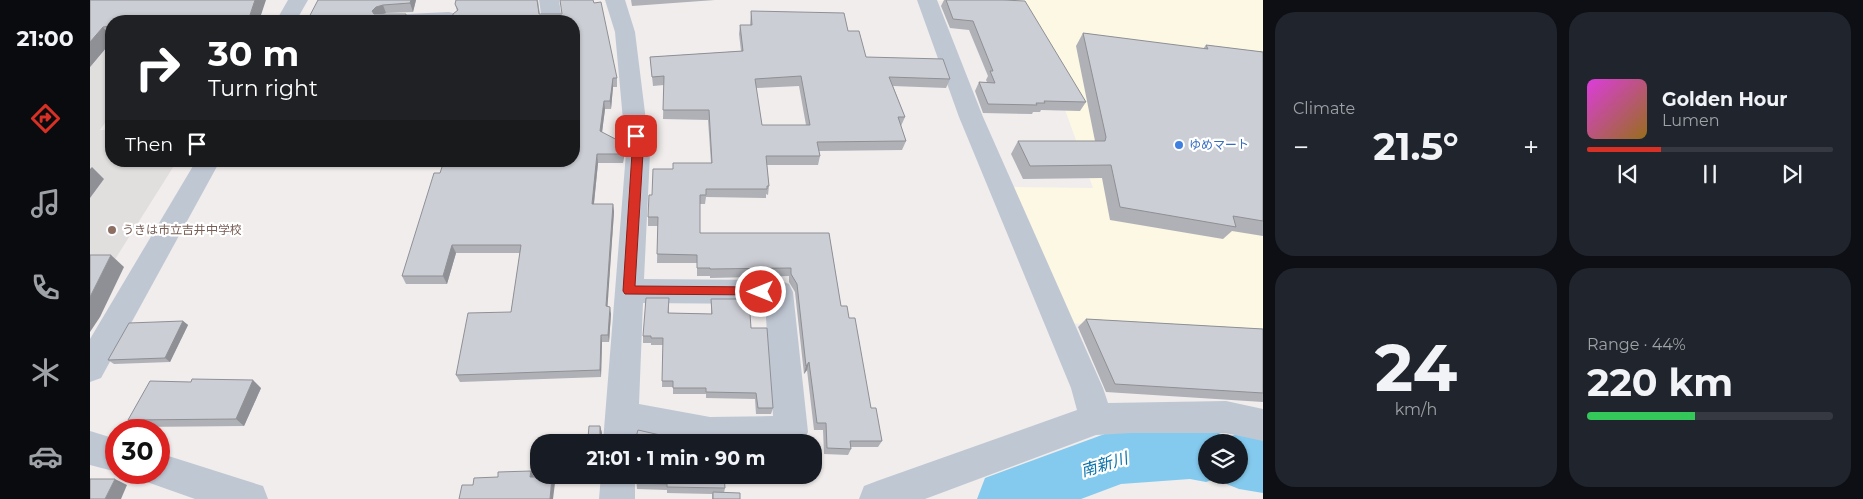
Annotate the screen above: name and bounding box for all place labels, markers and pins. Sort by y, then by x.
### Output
pin [615,115,657,157]
place label: ゆめマート [1189,137,1249,152]
marker: ゆめマート [1173,139,1185,151]
place label: うきは市立吉井中学校 [122,222,242,237]
marker: うきは市立吉井中学校 [106,224,118,236]

